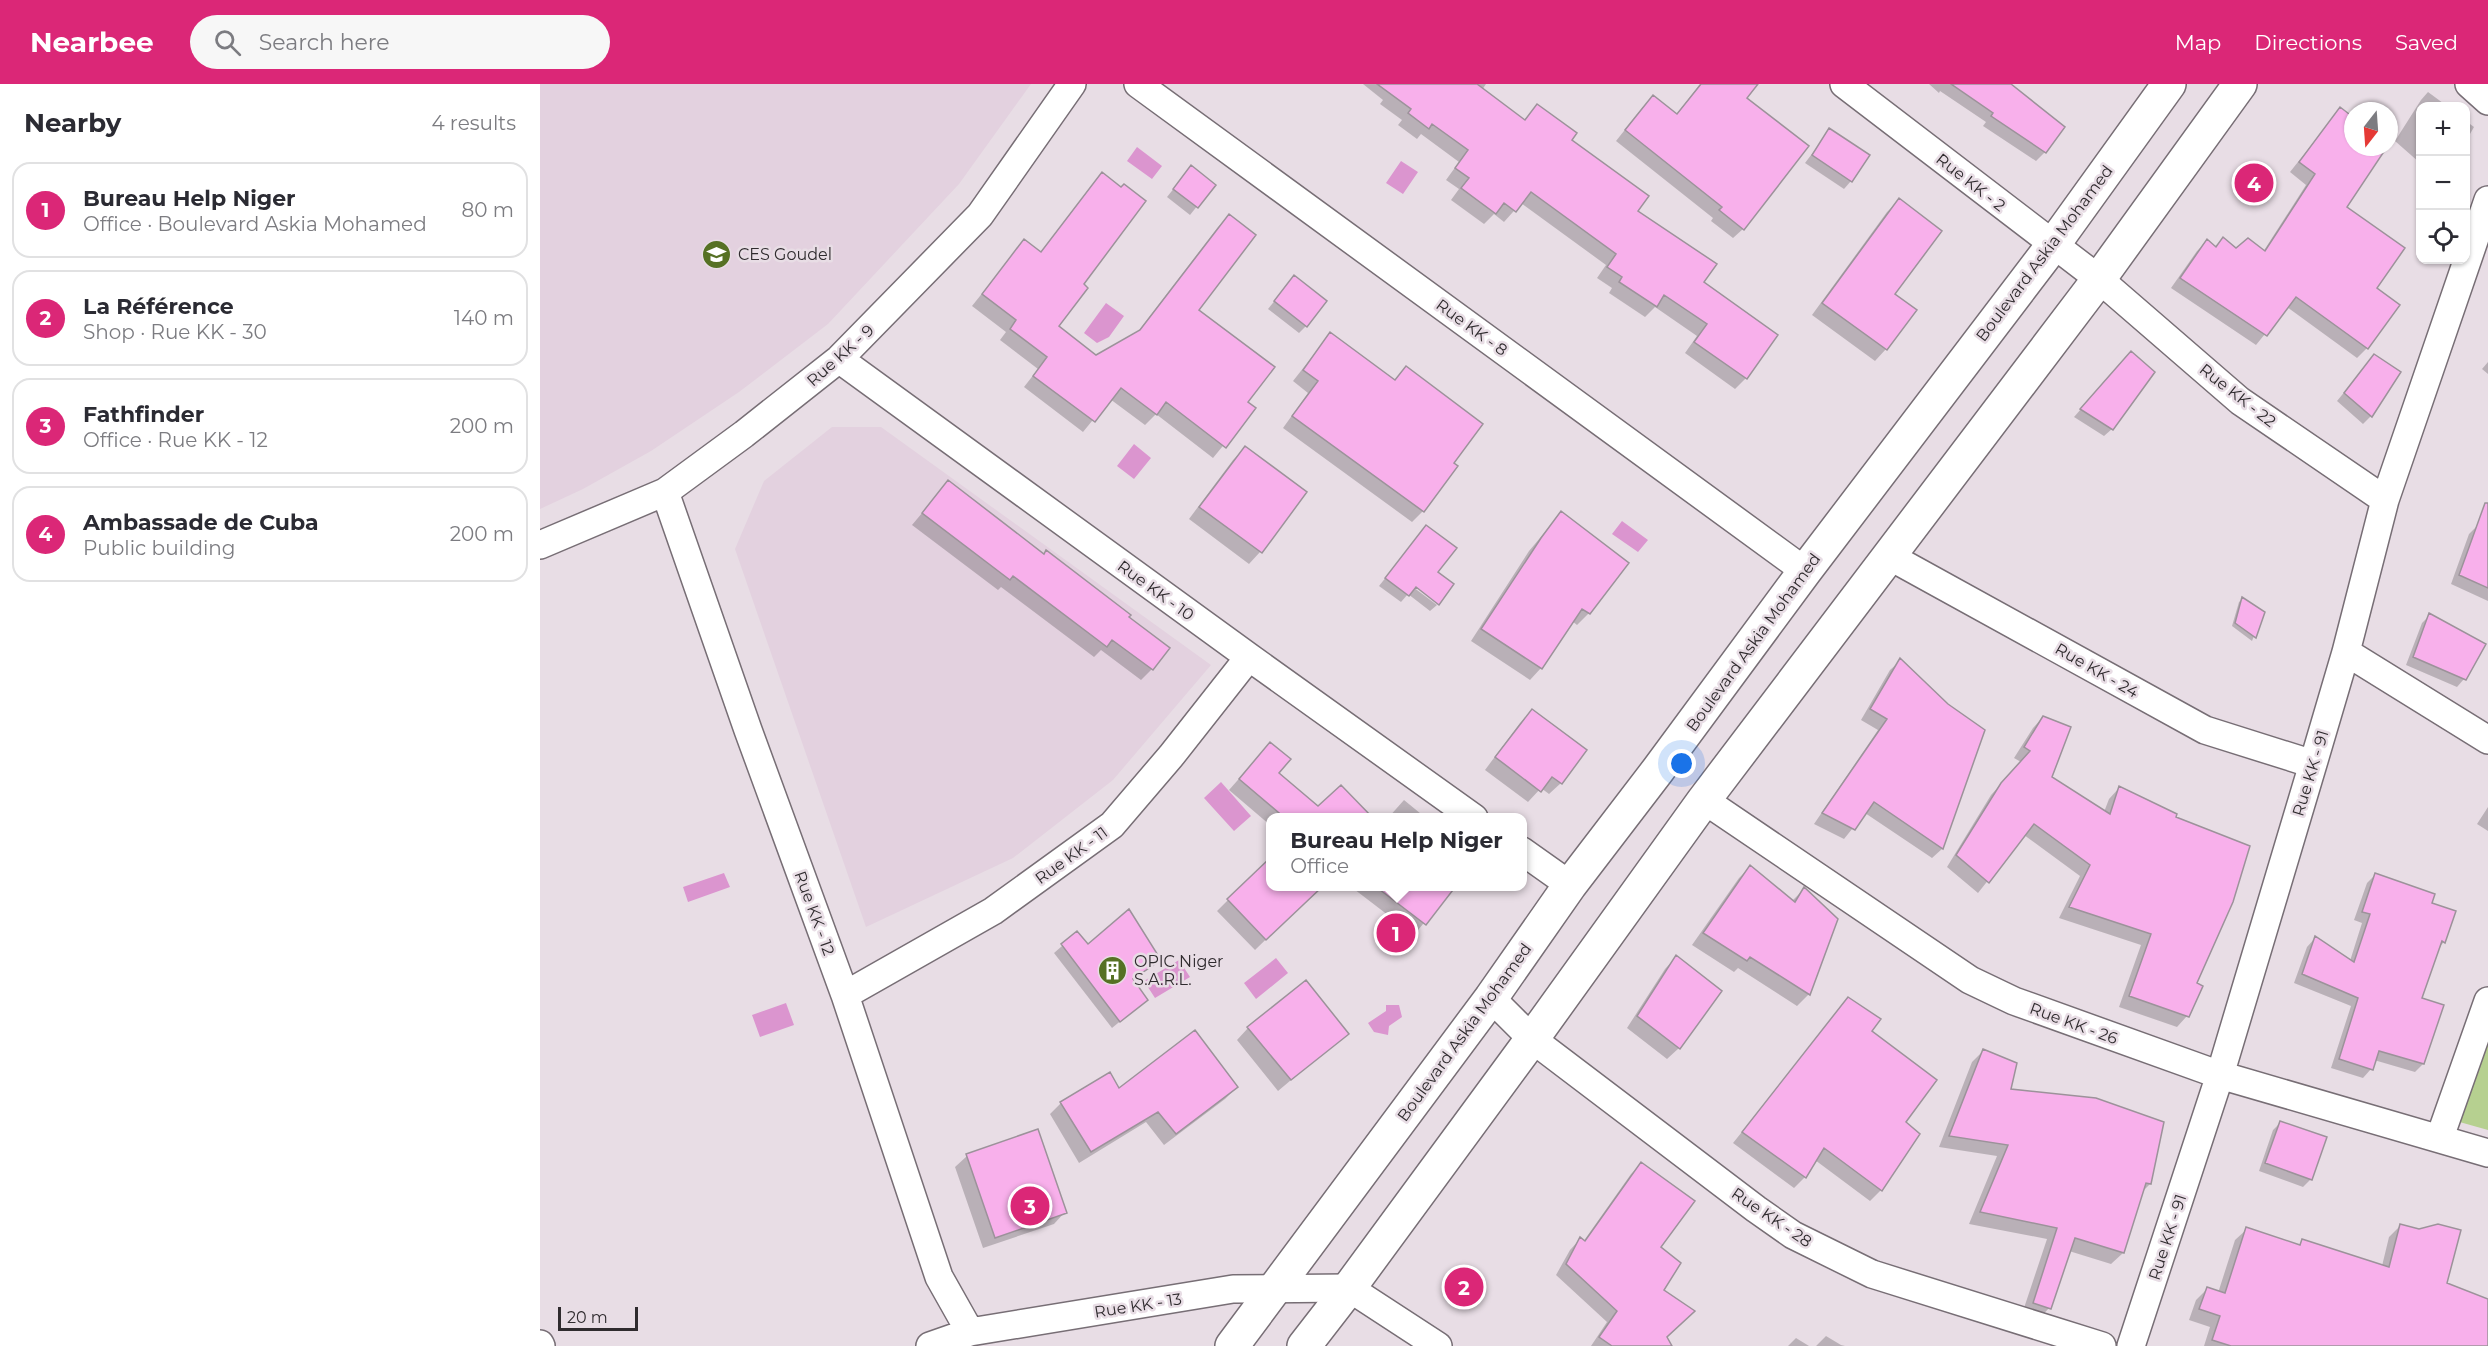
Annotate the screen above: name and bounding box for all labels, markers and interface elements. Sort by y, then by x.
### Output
search box [190,15,610,69]
text: Nearbee [30,25,154,59]
icon: search [211,26,244,59]
text: Search here [259,29,390,56]
text: Map [2175,30,2221,55]
text: Directions [2254,30,2362,55]
text: Saved [2395,30,2458,55]
north arrow [2344,102,2398,156]
map controls [2416,102,2470,264]
button: + [2416,102,2470,156]
text: Nearby [24,107,121,139]
text: 4 results [431,111,516,135]
street label: Rue KK - 2 [1932,150,2009,215]
button: − [2416,156,2470,210]
pin: 4 [2234,160,2274,206]
street label: Boulevard Askia Mohamed [1972,162,2117,345]
text: Bureau Help Niger [83,185,296,212]
text: 1 [42,198,49,222]
text: 80 m [462,198,514,222]
button: locate [2416,210,2470,264]
text: Office · Boulevard Askia Mohamed [83,212,427,236]
school or university icon: CES Goudel [701,238,733,270]
place label: CES Goudel [738,245,832,264]
text: La Référence [83,293,234,320]
street label: Rue KK - 8 [1432,295,1511,360]
text: 2 [40,306,51,330]
text: 140 m [454,306,514,330]
text: Shop · Rue KK - 30 [83,320,267,344]
street label: Rue KK - 9 [803,320,878,390]
street label: Rue KK - 22 [2196,360,2280,431]
text: Fathfinder [83,401,204,428]
text: 3 [40,414,51,438]
text: 200 m [450,414,514,438]
text: Office · Rue KK - 12 [83,428,268,452]
text: Ambassade de Cuba [83,509,318,536]
text: 4 [39,522,52,546]
text: 200 m [450,522,514,546]
text: Public building [83,536,236,560]
street label: Boulevard Askia Mohamed [1682,550,1824,735]
street label: Rue KK - 10 [1114,556,1198,624]
street label: Rue KK - 24 [2052,639,2142,702]
street label: Rue KK - 91 [2288,728,2333,818]
your location [1667,749,1696,778]
popup [1266,813,1527,891]
street label: Rue KK - 11 [1031,823,1111,888]
text: Bureau Help Niger [1290,827,1503,854]
text: Office [1290,854,1349,878]
street label: Rue KK - 12 [791,868,839,958]
pin: 1 [1376,910,1416,956]
street label: Boulevard Askia Mohamed [1393,940,1535,1125]
place label: OPIC Niger S.A.R.L. [1134,952,1223,989]
building icon: OPIC Niger S.A.R.L. [1097,954,1129,986]
street label: Rue KK - 26 [2027,999,2121,1048]
pin: 3 [1010,1184,1050,1228]
street label: Rue KK - 28 [1728,1184,1815,1251]
street label: Rue KK - 91 [2145,1192,2190,1282]
pin: 2 [1444,1264,1484,1310]
street label: Rue KK - 13 [1093,1289,1183,1322]
scale bar [558,1304,638,1332]
text: 20 m [567,1308,608,1327]

